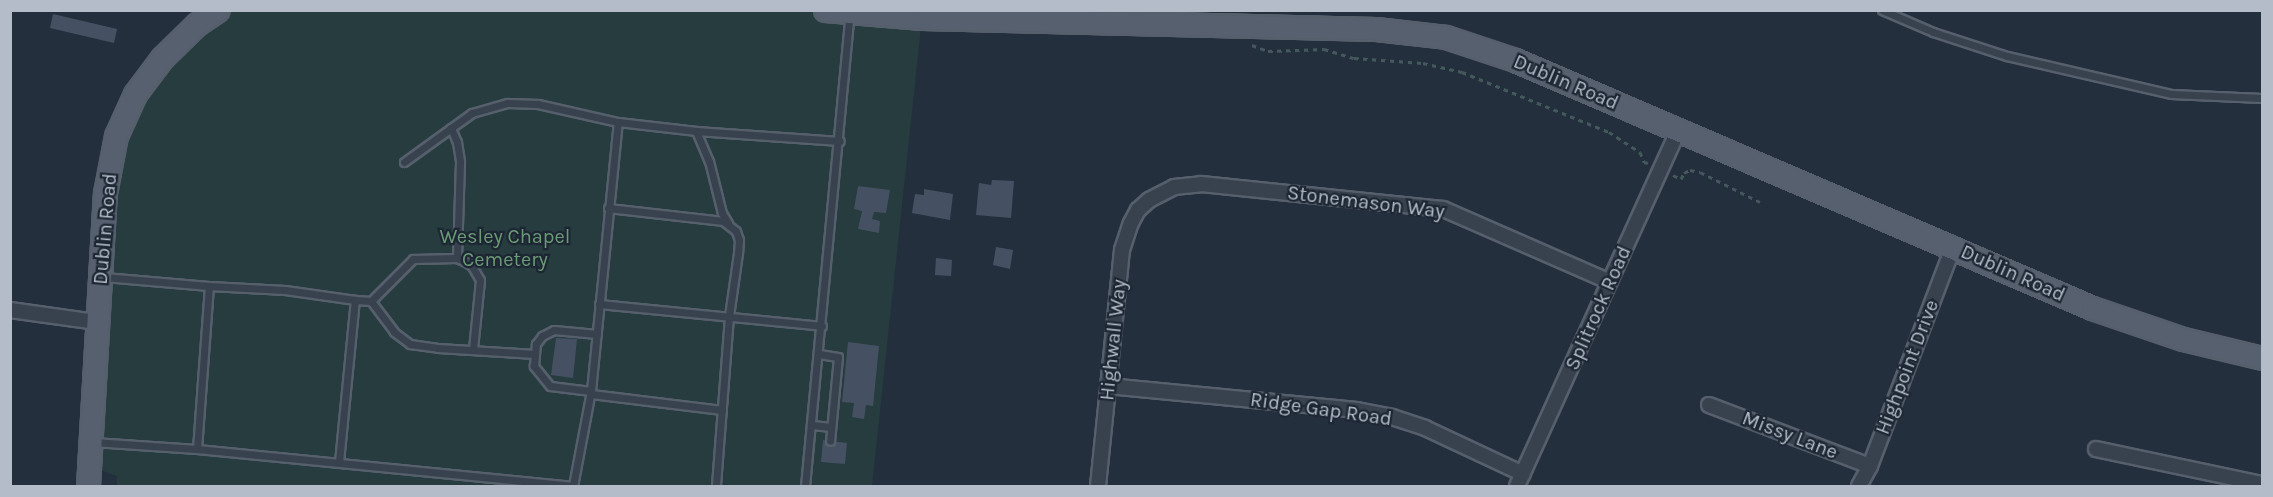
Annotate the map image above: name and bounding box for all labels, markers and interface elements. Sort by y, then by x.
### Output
street label: Dublin Road [1510,49,1622,115]
street label: Dublin Road [88,172,122,286]
street label: Stonemason Way [1286,180,1446,224]
park label: Wesley Chapel Cemetery [440,225,570,272]
street label: Dublin Road [1957,239,2069,307]
street label: Splitrock Road [1560,242,1636,374]
street label: Highwall Way [1095,278,1131,402]
street label: Highpoint Drive [1870,296,1944,438]
street label: Ridge Gap Road [1249,387,1393,431]
street label: Missy Lane [1739,406,1841,464]

